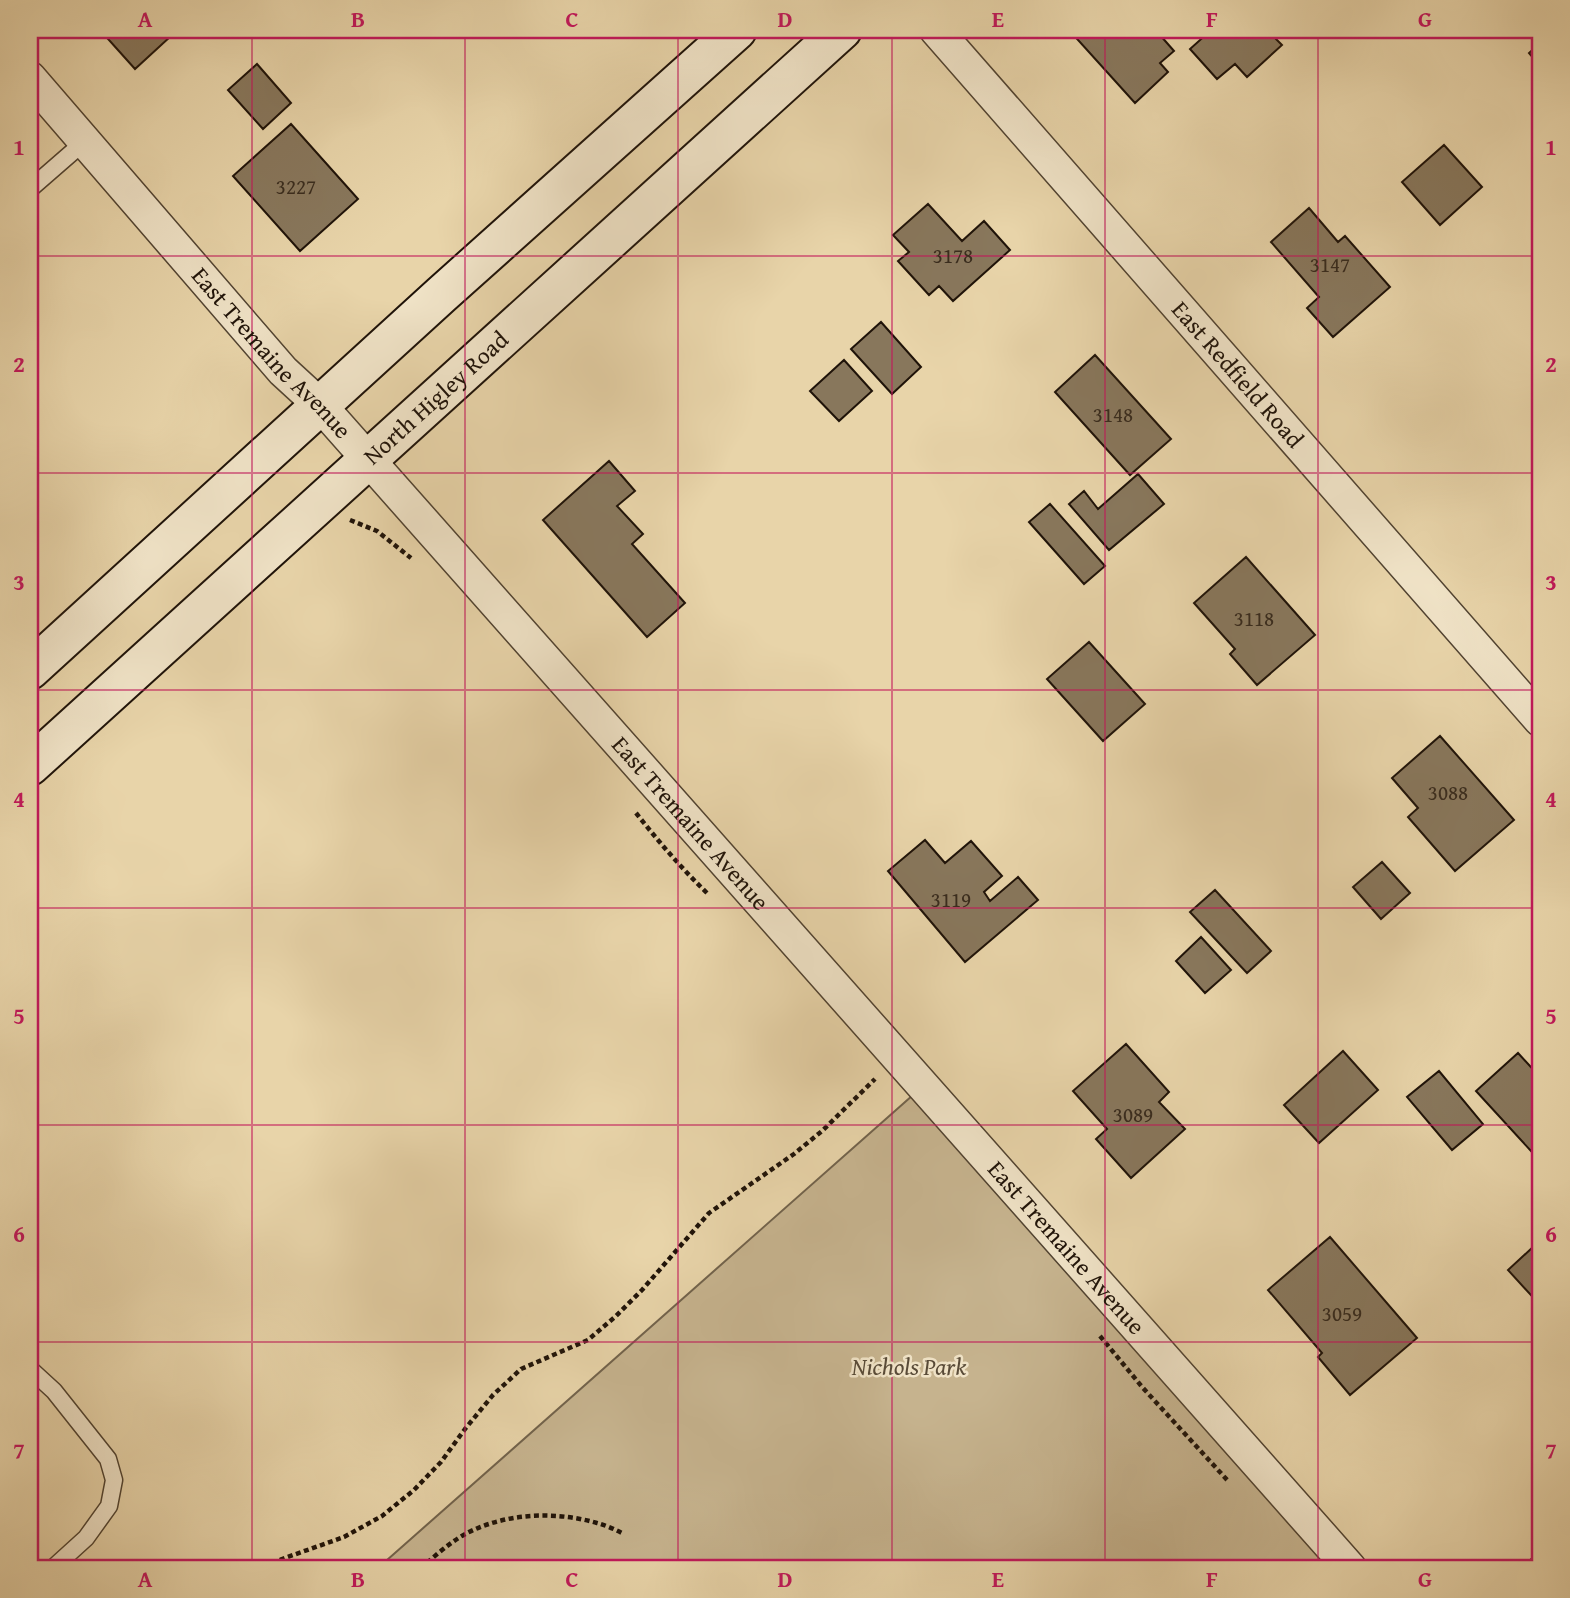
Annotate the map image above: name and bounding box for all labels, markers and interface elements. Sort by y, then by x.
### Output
text: A [138,2,153,35]
text: B [351,2,365,35]
text: C [565,2,579,35]
text: D [778,2,793,35]
text: E [992,2,1004,35]
text: F [1206,2,1218,35]
text: G [1418,2,1432,35]
text: 1 [13,130,25,163]
text: 1 [1545,130,1557,163]
house number: 3227 [276,171,316,202]
house number: 3178 [933,240,973,271]
house number: 3147 [1310,249,1350,280]
street label: East Tremaine Avenue [184,259,360,446]
street label: East Redfield Road [1164,293,1312,456]
street label: North Higley Road [355,322,516,473]
text: 2 [13,347,25,380]
text: 2 [1545,347,1557,380]
house number: 3148 [1093,399,1133,430]
text: 3 [13,565,25,598]
text: 3 [1545,565,1557,598]
house number: 3118 [1234,603,1274,634]
street label: East Tremaine Avenue [604,728,778,918]
house number: 3088 [1428,777,1468,808]
text: 4 [13,782,25,815]
text: 4 [1545,782,1557,815]
house number: 3119 [931,884,971,915]
text: 5 [13,999,25,1032]
text: 5 [1545,999,1557,1032]
house number: 3089 [1113,1099,1153,1130]
street label: East Tremaine Avenue [980,1152,1154,1342]
text: 6 [13,1217,25,1250]
text: 6 [1545,1217,1557,1250]
house number: 3059 [1322,1298,1362,1329]
park label: Nichols Park [851,1349,966,1384]
text: 7 [13,1434,25,1467]
text: 7 [1545,1434,1557,1467]
text: A [138,1562,153,1595]
text: B [351,1562,365,1595]
text: C [565,1562,579,1595]
text: D [778,1562,793,1595]
text: E [992,1562,1004,1595]
text: F [1206,1562,1218,1595]
text: G [1418,1562,1432,1595]

